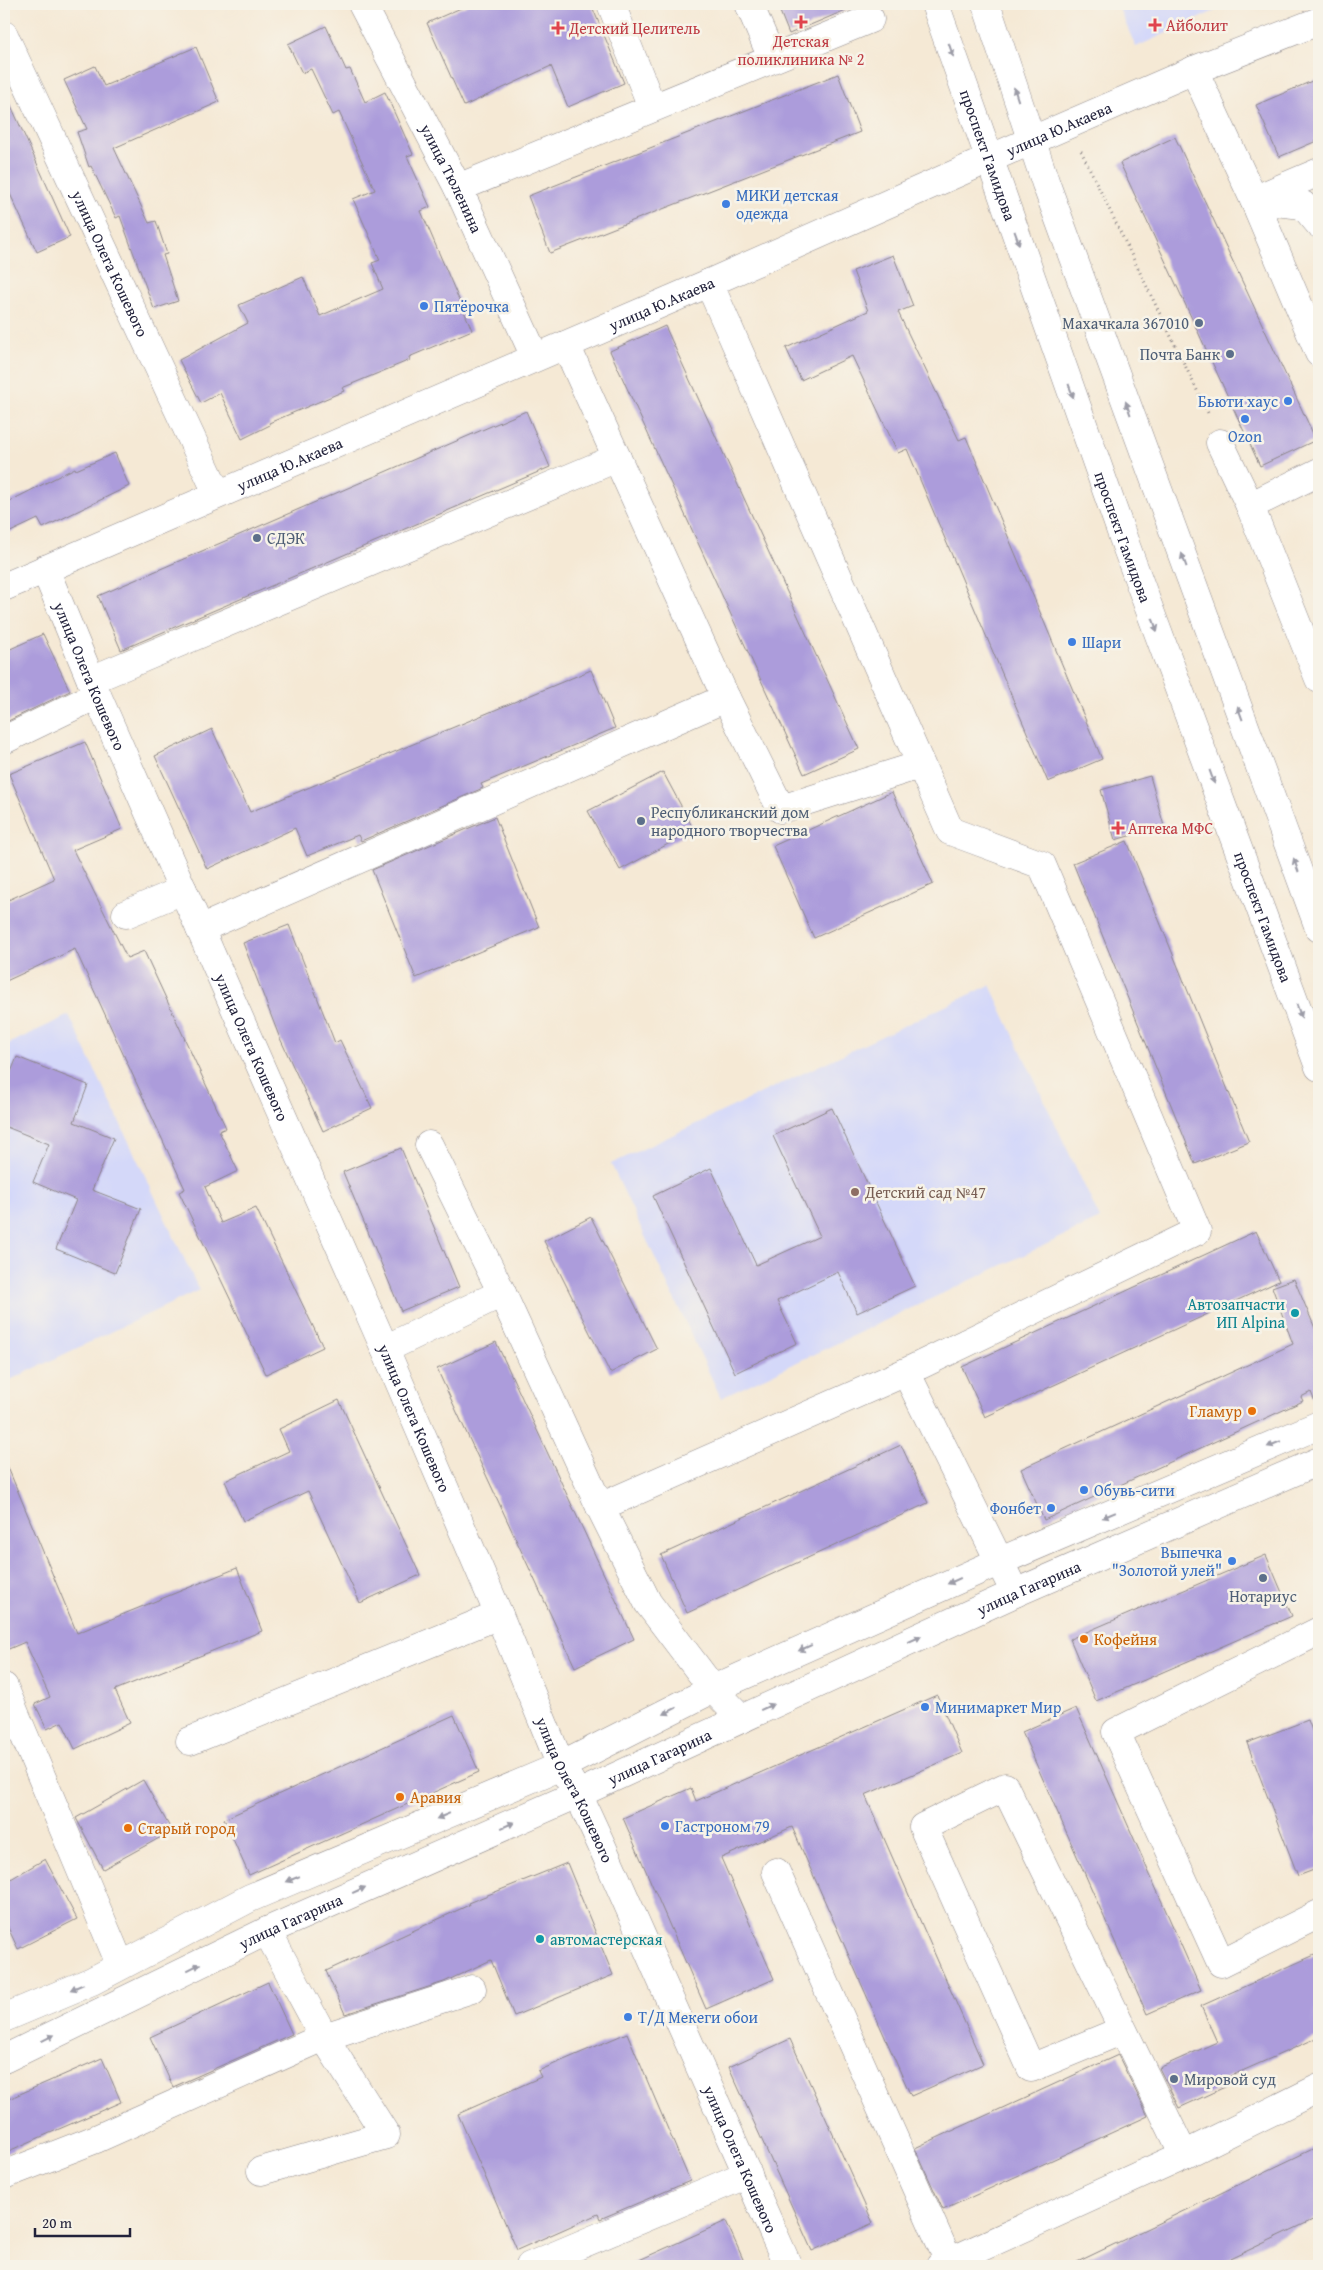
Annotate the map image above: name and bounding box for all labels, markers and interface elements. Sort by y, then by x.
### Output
place label: Айболит [1166,13,1228,37]
marker: Детская поликлиника № 2 [794,15,808,29]
place label: Детский Целитель [568,16,701,40]
marker: Айболит [1148,18,1162,32]
marker: Детский Целитель [551,21,565,35]
place label: Детская поликлиника № 2 [738,29,864,71]
one-way arrow [947,43,955,58]
street label: проспект Гамидова [954,86,1023,224]
one-way arrow [1011,87,1019,102]
street label: улица Ю.Акаева [1001,95,1116,163]
street label: улица Тюленина [414,118,489,237]
place label: МИКИ детская одежда [736,183,839,225]
street label: улица Олега Кошевого [65,185,155,341]
marker: МИКИ детская одежда [720,198,732,210]
one-way arrow [1014,231,1021,246]
street label: улица Ю.Акаева [604,270,719,337]
place label: Пятёрочка [434,294,509,318]
marker: Пятёрочка [418,300,430,312]
place label: Махачкала 367010 [1062,311,1189,335]
marker: Махачкала 367010 [1193,317,1205,329]
place label: Почта Банк [1140,342,1221,366]
marker: Почта Банк [1224,348,1236,360]
one-way arrow [1068,384,1075,399]
place label: Бьюти хаус [1198,389,1278,413]
marker: Бьюти хаус [1282,395,1294,407]
one-way arrow [1124,400,1132,415]
marker: Ozon [1239,413,1251,425]
place label: Ozon [1228,424,1262,448]
street label: улица Ю.Акаева [232,430,347,498]
street label: проспект Гамидова [1089,468,1158,606]
place label: СДЭК [267,526,305,550]
marker: СДЭК [251,532,263,544]
one-way arrow [1180,553,1187,568]
street label: улица Олега Кошевого [47,597,132,754]
one-way arrow [1152,617,1159,632]
place label: Шари [1082,630,1122,654]
marker: Шари [1066,636,1078,648]
one-way arrow [1236,705,1244,720]
one-way arrow [1208,770,1216,785]
place label: Республиканский дом народного творчества [651,800,809,842]
marker: Республиканский дом народного творчества [635,815,647,827]
place label: Аптека МФС [1128,816,1213,840]
marker: Аптека МФС [1112,822,1124,834]
street label: проспект Гамидова [1228,848,1299,986]
one-way arrow [1292,858,1299,873]
street label: улица Олега Кошевого [209,968,295,1125]
one-way arrow [1296,1004,1303,1019]
place label: Детский сад №47 [864,1180,986,1204]
marker: Детский сад №47 [849,1186,861,1198]
place label: Автозапчасти ИП Alpina [1188,1292,1285,1334]
marker: Автозапчасти ИП Alpina [1289,1307,1301,1319]
street label: улица Олега Кошевого [372,1339,457,1496]
place label: Гламур [1190,1399,1242,1423]
marker: Гламур [1246,1405,1258,1417]
one-way arrow [1267,1441,1281,1449]
place label: Обувь-сити [1094,1478,1175,1502]
marker: Обувь-сити [1078,1484,1090,1496]
place label: Фонбет [990,1496,1041,1520]
marker: Фонбет [1045,1502,1057,1514]
one-way arrow [1102,1511,1116,1519]
place label: Выпечка "Золотой улей" [1112,1540,1222,1582]
street label: улица Гагарина [972,1554,1085,1622]
marker: Выпечка "Золотой улей" [1226,1555,1238,1567]
marker: Нотариус [1257,1572,1269,1584]
one-way arrow [947,1578,961,1586]
place label: Нотариус [1229,1584,1297,1608]
place label: Кофейня [1094,1627,1157,1651]
marker: Кофейня [1078,1633,1090,1645]
one-way arrow [908,1634,922,1642]
one-way arrow [798,1644,812,1652]
place label: Минимаркет Мир [935,1695,1062,1719]
marker: Минимаркет Мир [919,1701,931,1713]
one-way arrow [760,1702,774,1710]
one-way arrow [662,1707,677,1715]
street label: улица Олега Кошевого [530,1712,620,1867]
street label: улица Гагарина [603,1722,716,1791]
place label: Аравия [410,1785,461,1809]
marker: Аравия [394,1791,406,1803]
one-way arrow [436,1812,450,1820]
place label: Гастроном 79 [675,1814,770,1838]
place label: Старый город [138,1816,236,1840]
one-way arrow [501,1820,515,1828]
marker: Гастроном 79 [659,1820,671,1832]
marker: Старый город [122,1822,134,1834]
one-way arrow [286,1876,300,1884]
one-way arrow [352,1886,366,1894]
street label: улица Гагарина [234,1887,347,1955]
place label: автомастерская [550,1927,663,1951]
marker: автомастерская [534,1933,546,1945]
one-way arrow [187,1963,201,1971]
one-way arrow [70,1984,85,1991]
place label: Т/Д Мекеги обои [638,2005,759,2029]
marker: Т/Д Мекеги обои [622,2011,634,2023]
one-way arrow [41,2034,55,2042]
place label: Мировой суд [1184,2067,1276,2091]
marker: Мировой суд [1168,2073,1180,2085]
street label: улица Олега Кошевого [697,2081,784,2237]
scale bar [35,2205,130,2237]
text: 20 m [42,2212,73,2233]

